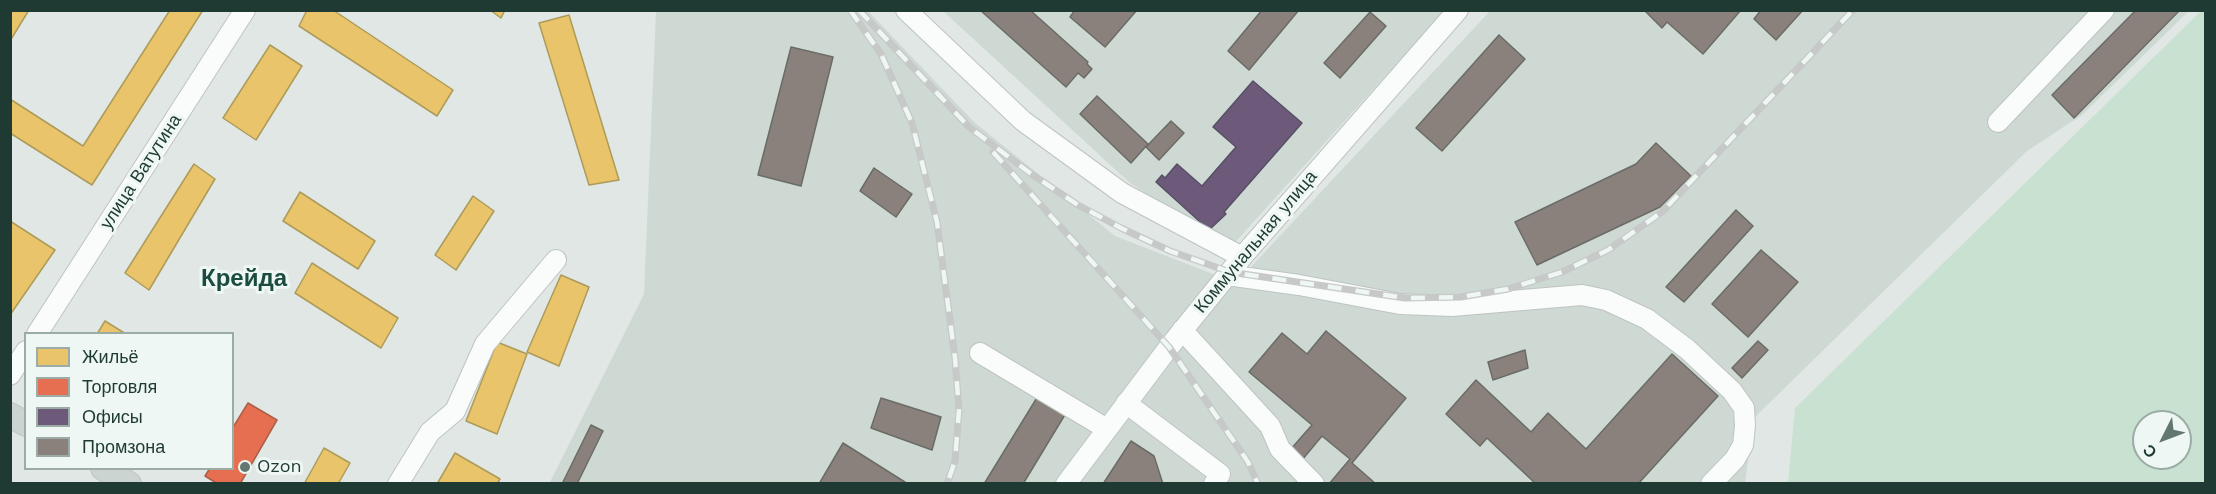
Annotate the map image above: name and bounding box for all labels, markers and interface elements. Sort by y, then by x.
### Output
street label: улица Ватутина [96,110,186,234]
street label: Коммунальная улица [1190,166,1322,318]
district label: Крейда [201,265,287,293]
legend [24,332,234,470]
text: Жильё [82,346,139,367]
text: Торговля [82,376,157,397]
text: Офисы [82,406,143,427]
north arrow [2132,410,2192,470]
text: Промзона [82,436,165,457]
text: С [2139,440,2161,462]
place label: Ozon [257,456,302,478]
marker: Ozon [238,460,252,474]

